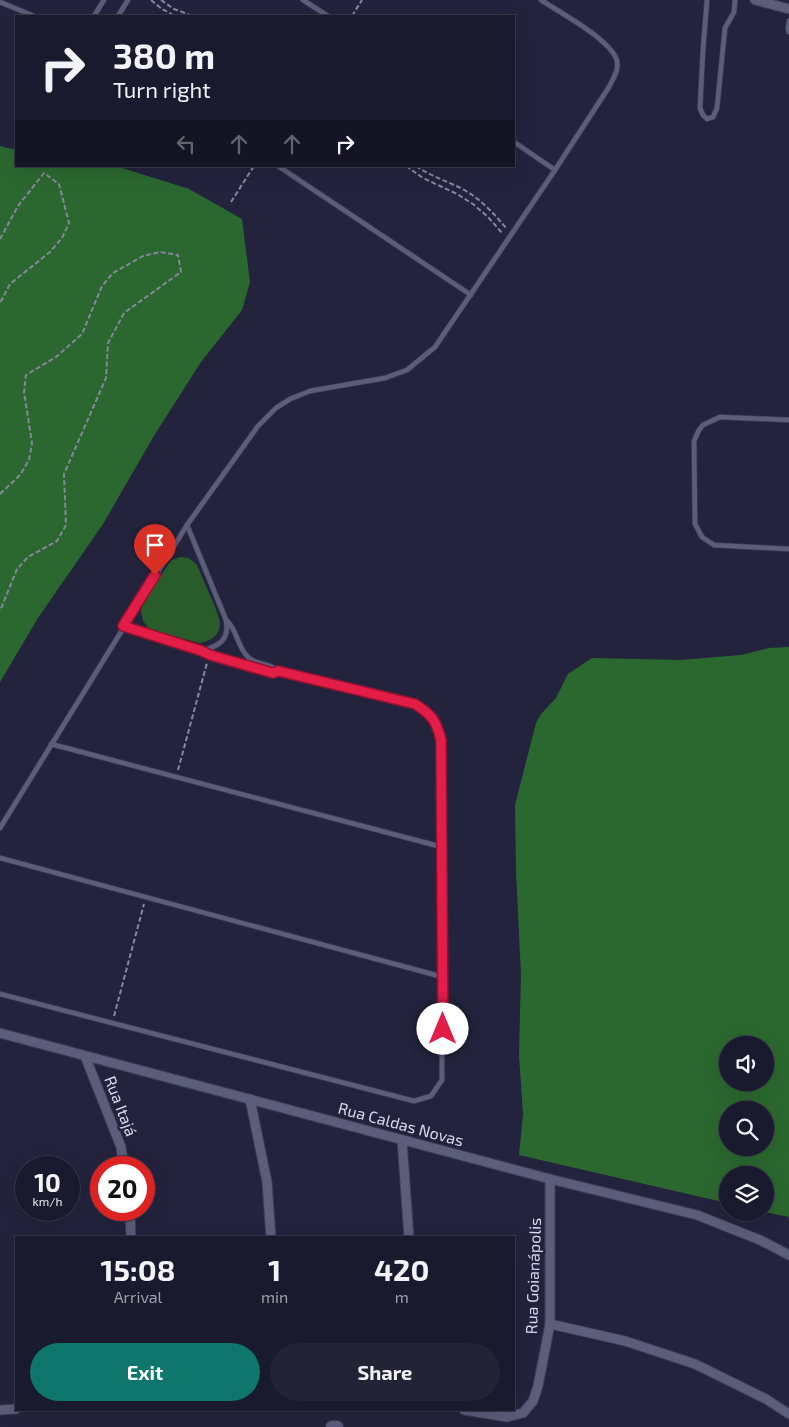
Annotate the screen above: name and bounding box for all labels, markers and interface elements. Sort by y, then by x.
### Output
text: 380 m [113,34,215,76]
icon: right [30,35,95,100]
text: Turn right [113,76,211,102]
icon: left [172,130,200,158]
icon: ahead [225,130,253,158]
icon: ahead [278,130,306,158]
icon: right [331,130,359,158]
pin [134,524,176,575]
icon: arrive [141,531,169,559]
position arrow [416,1002,468,1054]
map controls [719,1036,774,1221]
button: sound [719,1036,774,1091]
street label: Rua Itajá [100,1073,142,1139]
street label: Rua Caldas Novas [336,1098,466,1149]
button: search [719,1101,774,1156]
speed limit sign: 20 [90,1156,155,1221]
button: layers [719,1166,774,1221]
text: 10 [34,1167,61,1197]
text: km/h [33,1194,62,1208]
street label: Rua Goianápolis [521,1217,544,1335]
text: 15:08 [101,1251,175,1287]
text: 1 [268,1251,281,1287]
text: 420 [374,1251,429,1287]
text: Arrival [114,1287,162,1306]
text: min [261,1287,288,1306]
text: m [395,1287,409,1306]
button: Exit [30,1343,260,1401]
button: Share [270,1343,500,1401]

